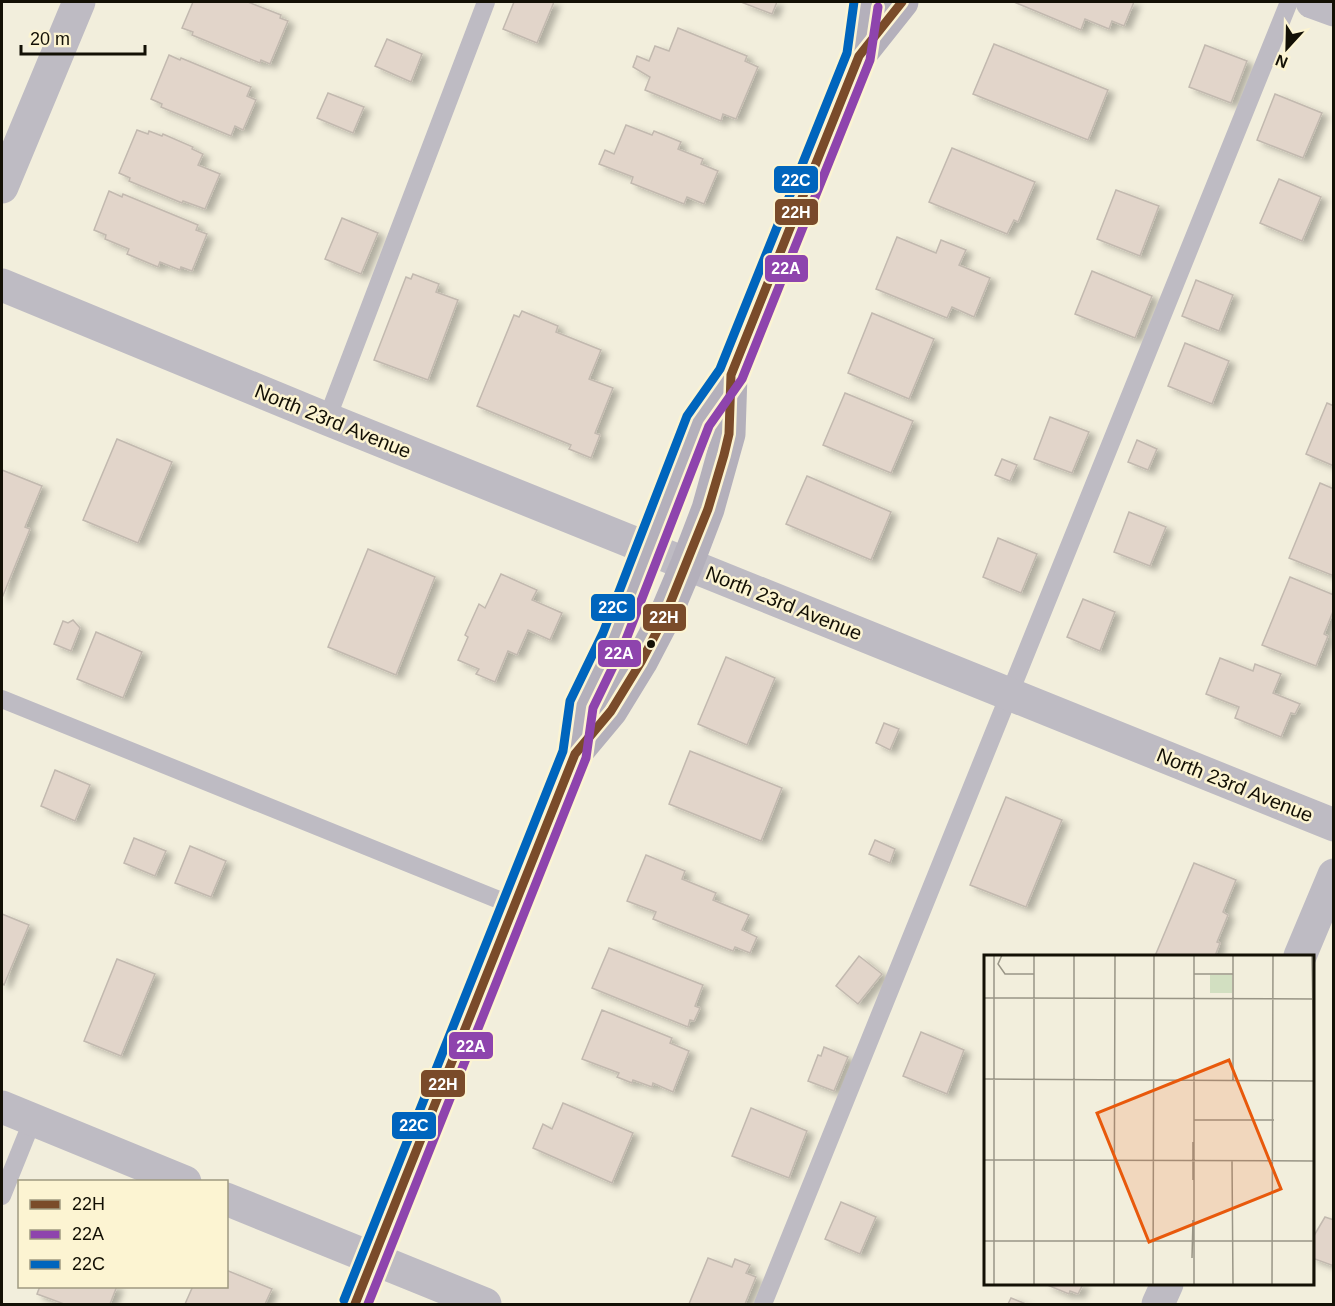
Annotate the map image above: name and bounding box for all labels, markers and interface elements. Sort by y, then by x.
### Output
scale bar [21,18,146,56]
north arrow [1257,18,1317,78]
text: 20 m [30,29,70,49]
text: N [1273,51,1290,71]
line badge: 22C [773,165,819,194]
text: 22C [781,172,811,189]
line badge: 22H [774,198,819,226]
text: 22H [781,204,811,221]
line badge: 22A [764,254,809,283]
text: 22A [771,260,801,277]
street label: North 23rd Avenue [252,380,414,462]
street label: North 23rd Avenue [703,562,865,644]
line badge: 22C [590,593,636,622]
text: 22C [598,599,628,616]
line badge: 22H [642,603,687,632]
text: 22H [649,609,679,626]
unlabelled marker [645,638,657,650]
line badge: 22A [597,639,642,668]
text: 22A [604,645,634,662]
street label: North 23rd Avenue [1154,744,1316,826]
inset map [984,955,1314,1285]
line badge: 22A [448,1031,494,1060]
text: 22A [456,1038,486,1055]
line badge: 22H [420,1069,466,1098]
text: 22H [428,1076,458,1093]
line badge: 22C [391,1111,437,1140]
text: 22C [399,1117,429,1134]
legend [18,1180,228,1288]
text: 22H [72,1194,105,1214]
text: 22A [72,1224,104,1244]
text: 22C [72,1254,105,1274]

